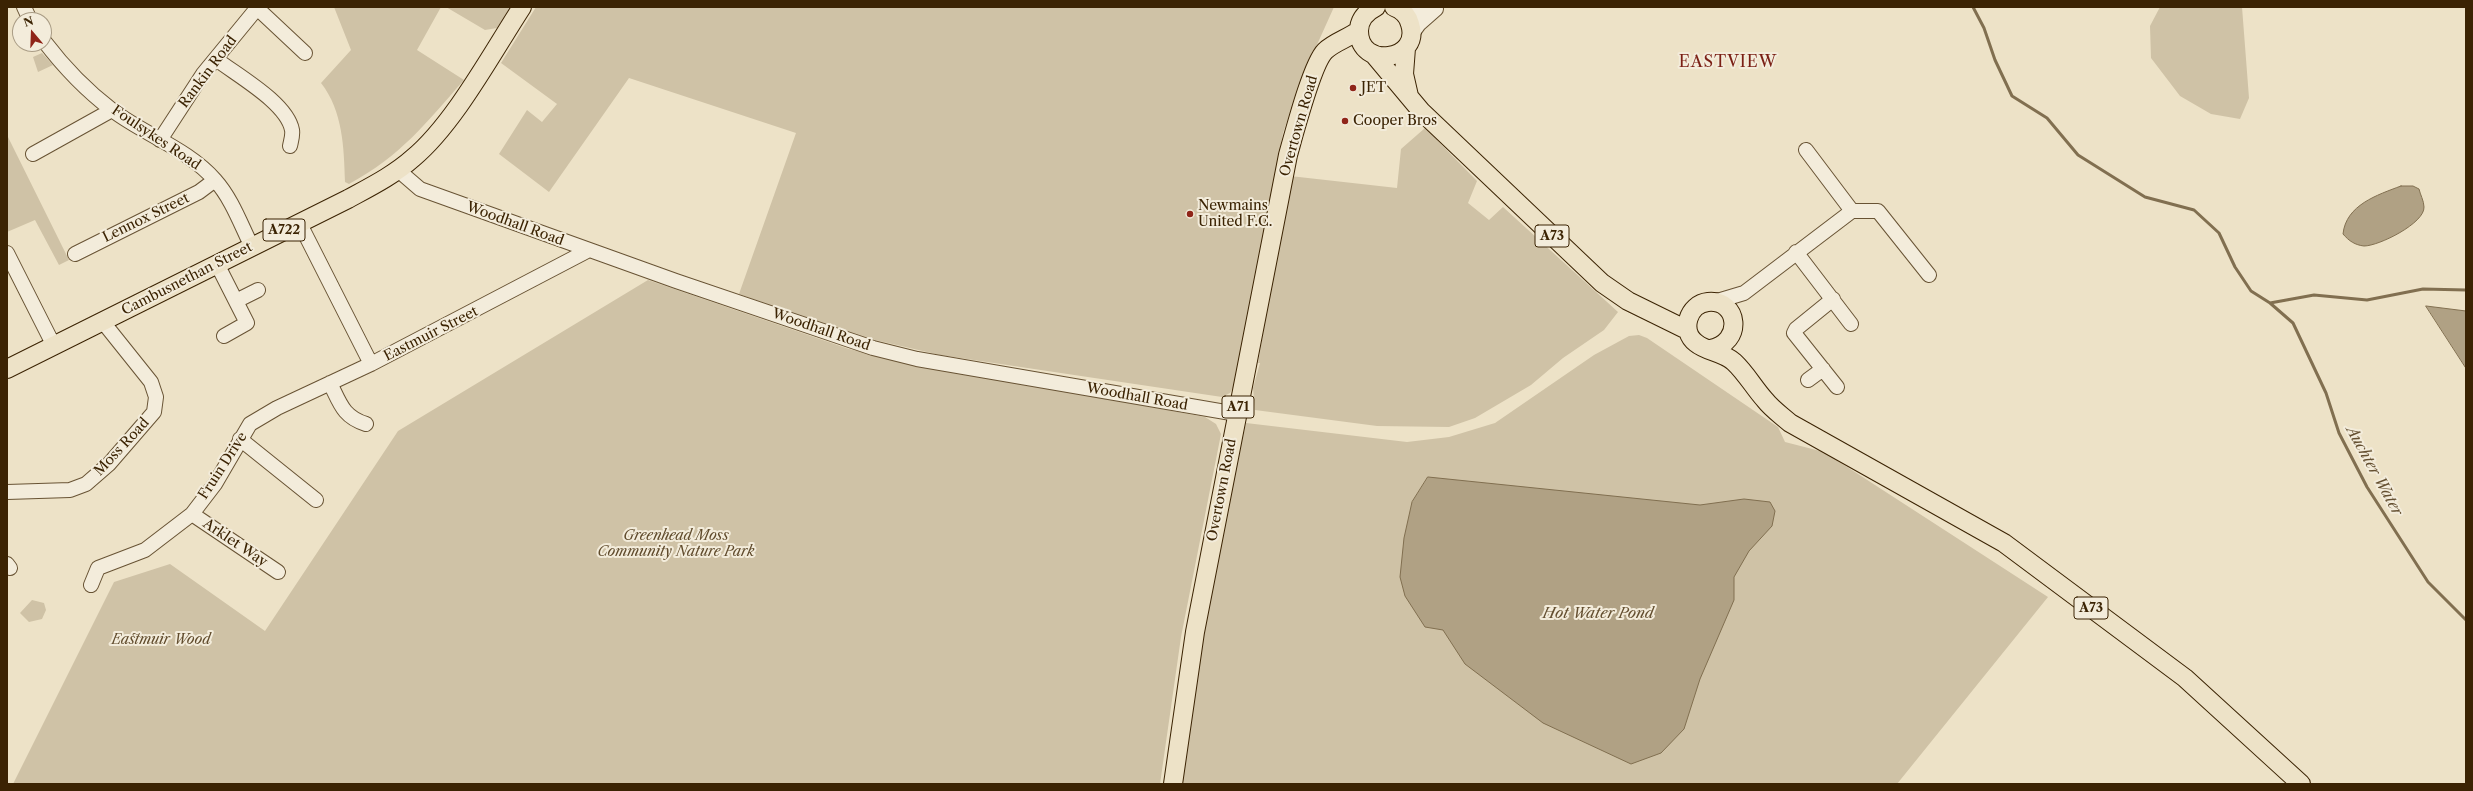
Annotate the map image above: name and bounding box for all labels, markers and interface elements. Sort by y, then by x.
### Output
north arrow [12,12,52,52]
text: N [22,13,35,30]
street label: Rankin Road [175,33,241,111]
district label: EASTVIEW [1679,52,1777,72]
street label: Overtown Road [1277,74,1321,178]
place label: JET [1361,80,1386,96]
marker: JET [1348,83,1358,93]
street label: Foulsykes Road [108,102,204,174]
place label: Cooper Bros [1353,113,1437,129]
marker: Cooper Bros [1340,116,1350,126]
street label: Lennox Street [100,190,192,246]
place label: Newmains United F.C. [1198,198,1272,230]
street label: Woodhall Road [464,199,566,249]
marker: Newmains United F.C. [1185,209,1195,219]
road number: A722 [263,219,305,241]
road number: A73 [1535,225,1569,247]
street label: Cambusnethan Street [119,239,255,319]
street label: Eastmuir Street [381,303,481,365]
street label: Woodhall Road [770,305,872,355]
street label: Woodhall Road [1085,380,1189,414]
road number: A71 [1222,396,1254,418]
street label: Moss Road [91,415,153,479]
water label: Auchter Water [2342,423,2406,519]
street label: Fruin Drive [195,429,251,503]
street label: Overtown Road [1204,437,1240,543]
street label: Arklet Way [200,515,270,571]
park label: Greenhead Moss Community Nature Park [598,528,754,560]
road number: A73 [2074,597,2108,619]
water label: Hot Water Pond [1542,605,1654,623]
park label: Eastmuir Wood [112,632,210,648]

